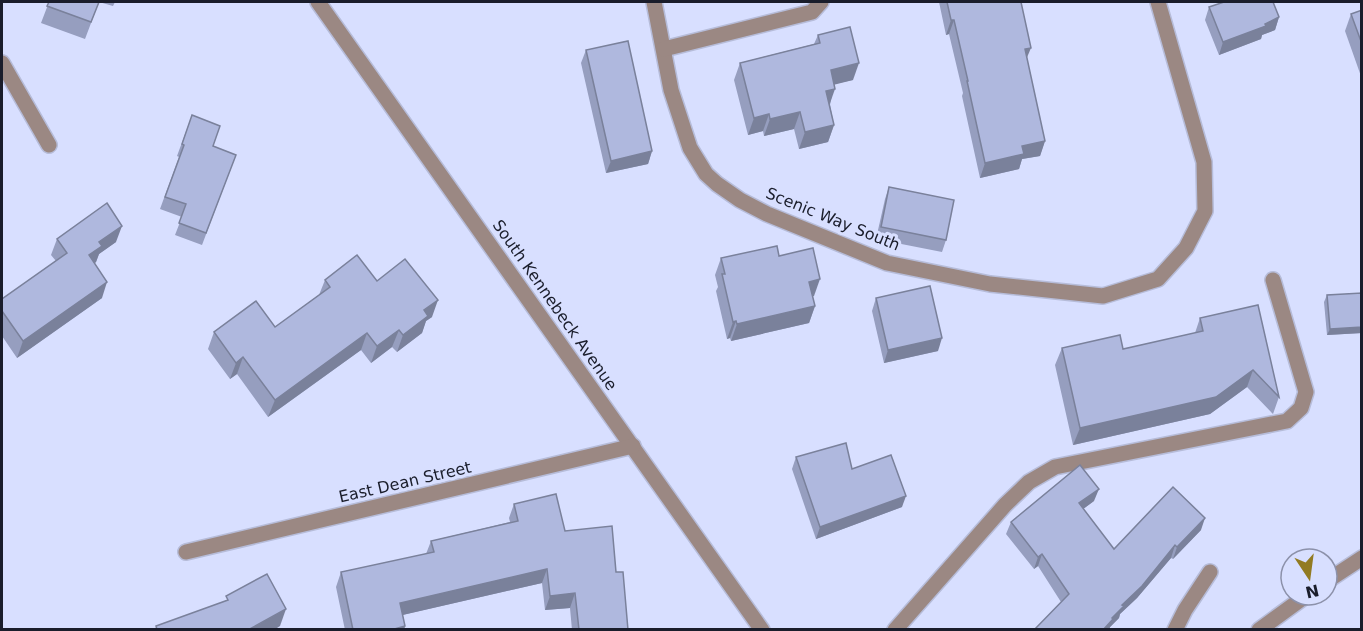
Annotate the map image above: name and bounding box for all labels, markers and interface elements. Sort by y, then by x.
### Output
street label: Scenic Way South [763,183,903,255]
street label: South Kennebeck Avenue [489,216,621,394]
street label: East Dean Street [337,458,473,506]
north arrow [1279,547,1339,607]
text: N [1304,580,1321,602]

